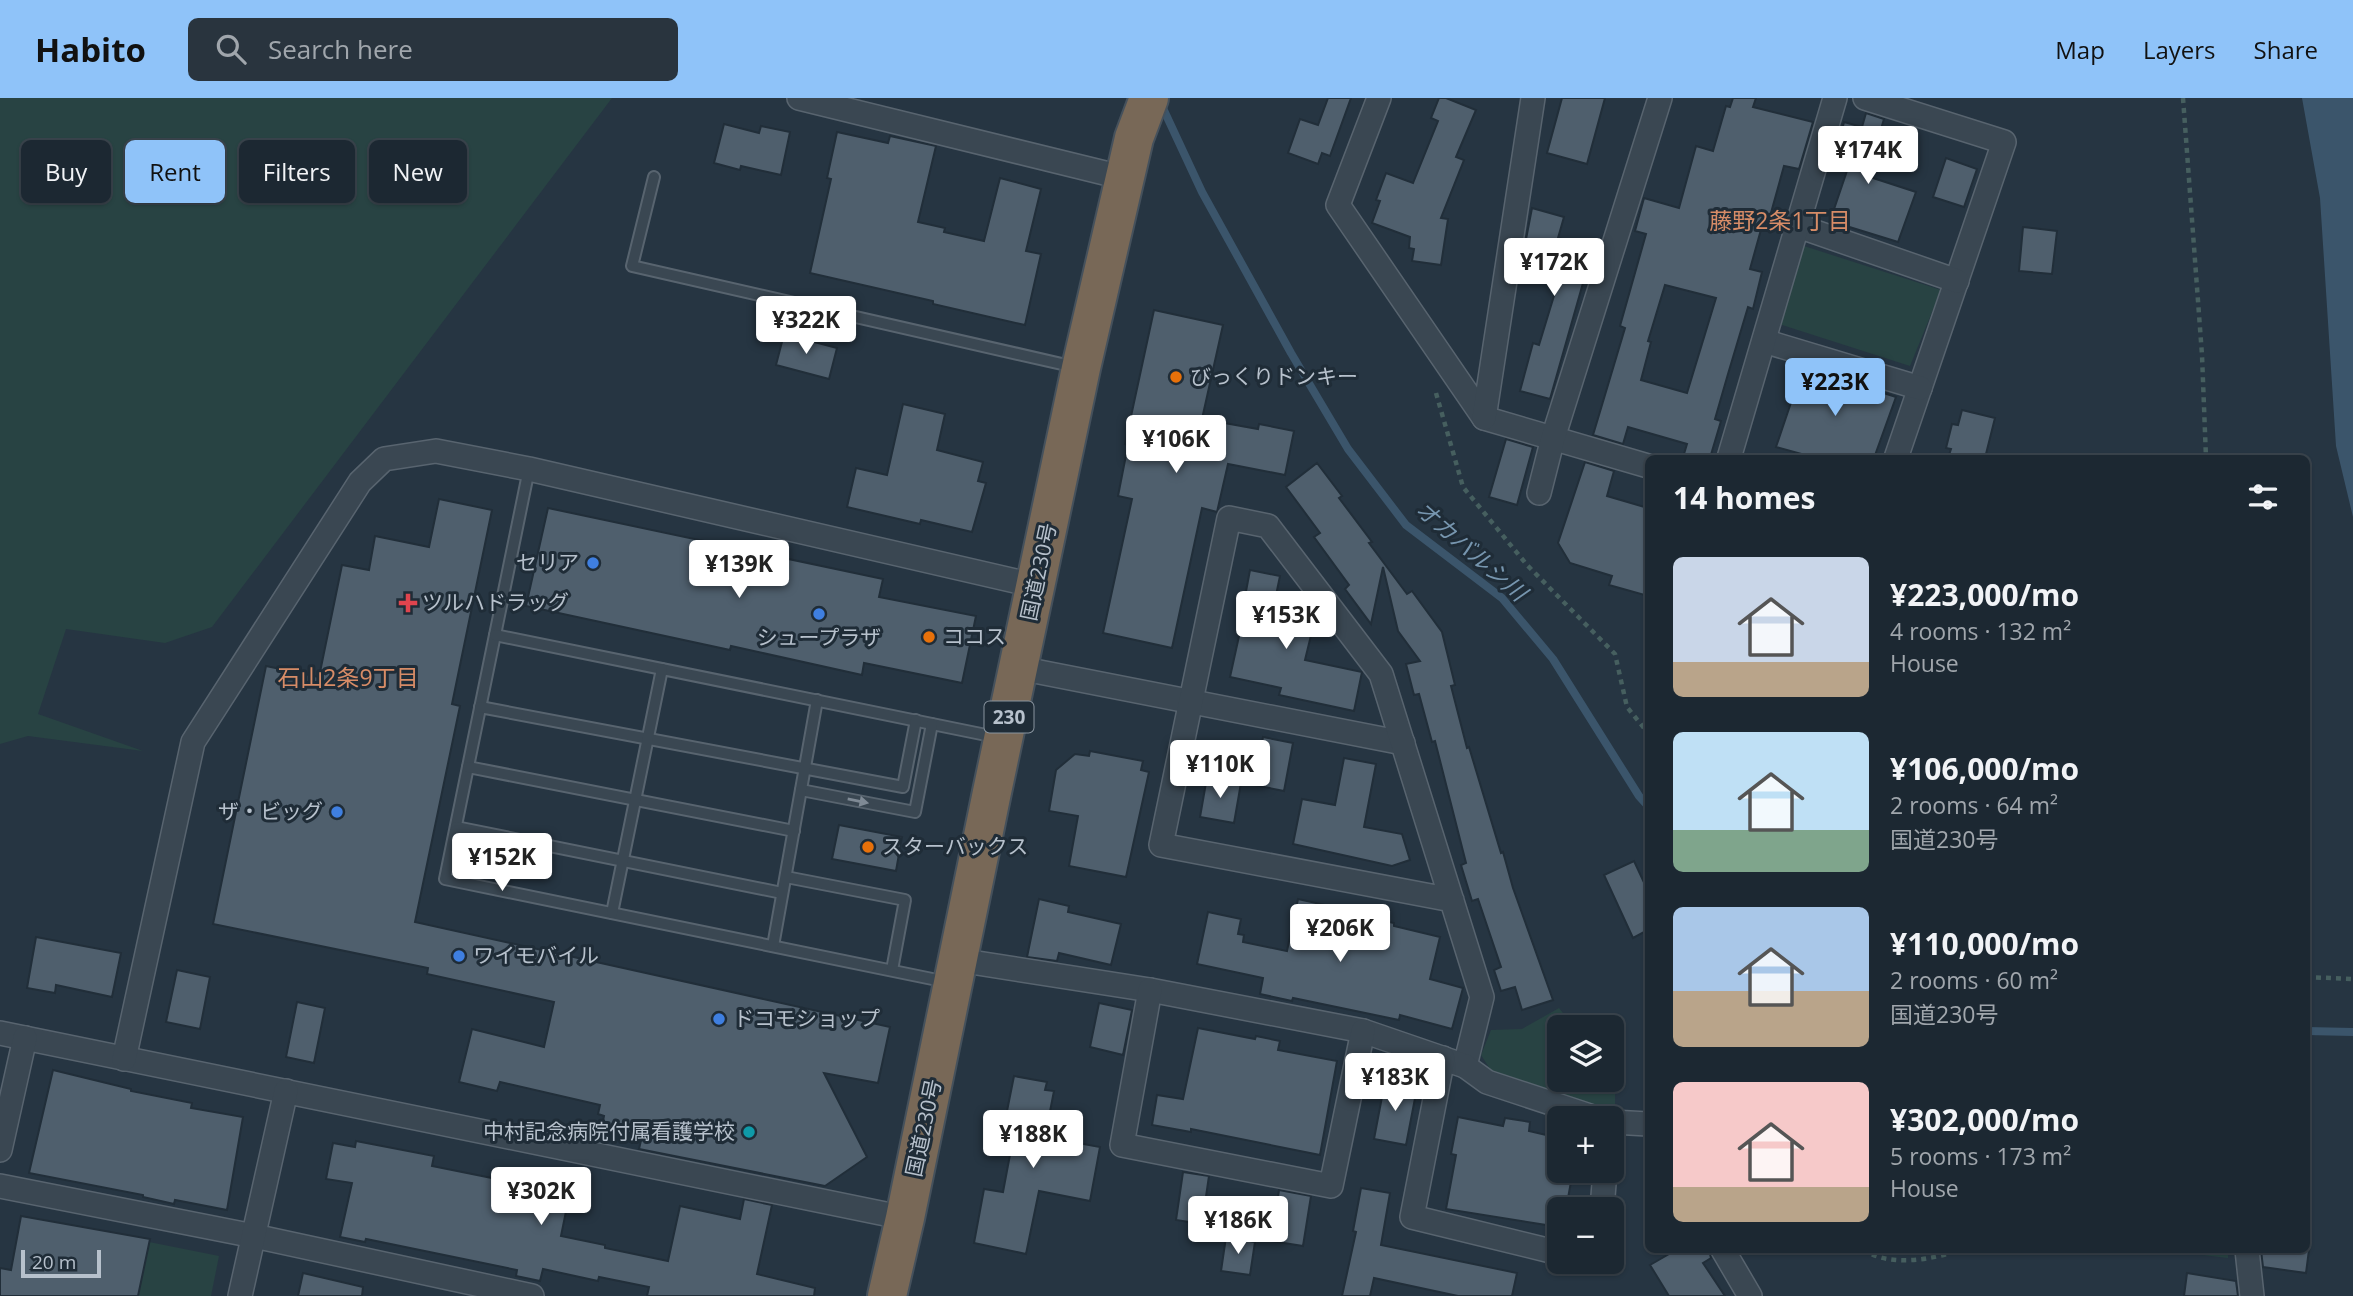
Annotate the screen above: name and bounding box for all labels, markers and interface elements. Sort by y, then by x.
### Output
search box [188,18,678,81]
text: Habito [35,27,146,72]
icon: search [212,30,250,68]
text: Search here [268,31,413,67]
text: Map [2055,33,2105,66]
text: Layers [2143,33,2216,66]
text: Share [2254,33,2318,66]
pin: ¥174K [1819,126,1917,186]
text: ¥174K [1834,133,1902,165]
chip: Buy [21,140,111,203]
chip: Rent [125,140,225,203]
chip: Filters [239,140,355,203]
chip: New [369,140,467,203]
district label: 藤野2条1丁目 [1709,204,1851,236]
pin: ¥172K [1505,238,1603,298]
text: ¥172K [1520,245,1588,277]
pin: ¥322K [757,296,855,356]
text: ¥322K [772,303,840,335]
pin: ¥223K [1786,358,1884,418]
place label: びっくりドンキー [1190,362,1358,390]
text: ¥223K [1801,365,1869,397]
marker: びっくりドンキー [1168,369,1184,385]
pin: ¥106K [1127,416,1225,475]
text: ¥106K [1142,422,1210,454]
text: 14 homes [1673,477,1816,518]
icon: filters [2244,478,2282,516]
water label: オカバルシ川 [1409,493,1536,610]
street label: 国道230号 [1014,520,1062,623]
pin: ¥139K [690,540,788,600]
text: ¥139K [705,547,773,579]
place label: セリア [516,548,579,576]
marker: セリア [585,555,601,571]
text: ¥223,000/mo [1890,574,2079,615]
icon: home [1729,585,1813,669]
place label: ツルハドラッグ [422,588,569,616]
pin: ¥153K [1237,592,1335,651]
marker: ツルハドラッグ [400,595,416,611]
text: ¥153K [1252,598,1320,630]
marker: シュープラザ [811,606,827,622]
text: 4 rooms · 132 m² [1890,615,2071,647]
place label: ココス [943,622,1006,650]
place label: シュープラザ [757,623,881,651]
marker: ココス [921,629,937,645]
text: House [1890,647,1959,679]
district label: 石山2条9丁目 [277,661,419,693]
road number: 230 [984,702,1034,732]
pin: ¥110K [1171,740,1269,800]
text: ¥110K [1186,747,1254,779]
text: ¥106,000/mo [1890,748,2079,789]
icon: home [1729,760,1813,844]
text: 2 rooms · 64 m² [1890,789,2058,821]
one-way arrow [847,796,869,807]
place label: ザ・ビッグ [218,797,323,825]
marker: ザ・ビッグ [329,804,345,820]
text: 国道230号 [1890,823,1998,855]
place label: スターバックス [882,832,1028,860]
pin: ¥152K [453,834,551,893]
marker: スターバックス [860,839,876,855]
text: ¥152K [468,840,536,872]
pin: ¥206K [1291,904,1389,964]
text: ¥206K [1306,911,1374,943]
text: ¥110,000/mo [1890,923,2079,964]
icon: home [1729,935,1813,1019]
place label: ワイモバイル [473,941,599,969]
marker: ワイモバイル [451,948,467,964]
text: 2 rooms · 60 m² [1890,964,2058,996]
text: 国道230号 [1890,998,1998,1030]
place label: ドコモショップ [733,1004,880,1032]
marker: ドコモショップ [711,1011,727,1027]
map controls [1547,1015,1624,1274]
button: layers [1547,1015,1624,1092]
pin: ¥183K [1346,1054,1444,1113]
text: ¥183K [1361,1060,1429,1092]
street label: 国道230号 [899,1076,947,1179]
text: ¥302,000/mo [1890,1099,2079,1140]
button: + [1547,1106,1624,1183]
pin: ¥188K [984,1110,1082,1170]
icon: home [1729,1110,1813,1194]
place label: 中村記念病院付属看護学校 [483,1117,735,1145]
text: ¥188K [999,1117,1067,1149]
marker: 中村記念病院付属看護学校 [741,1124,757,1140]
text: 5 rooms · 173 m² [1890,1140,2071,1172]
pin: ¥302K [492,1168,590,1227]
text: House [1890,1172,1959,1204]
text: ¥302K [507,1174,575,1206]
pin: ¥186K [1189,1196,1287,1256]
button: − [1547,1197,1624,1274]
text: ¥186K [1204,1203,1272,1235]
scale bar [21,1247,102,1279]
text: 20 m [32,1249,76,1275]

